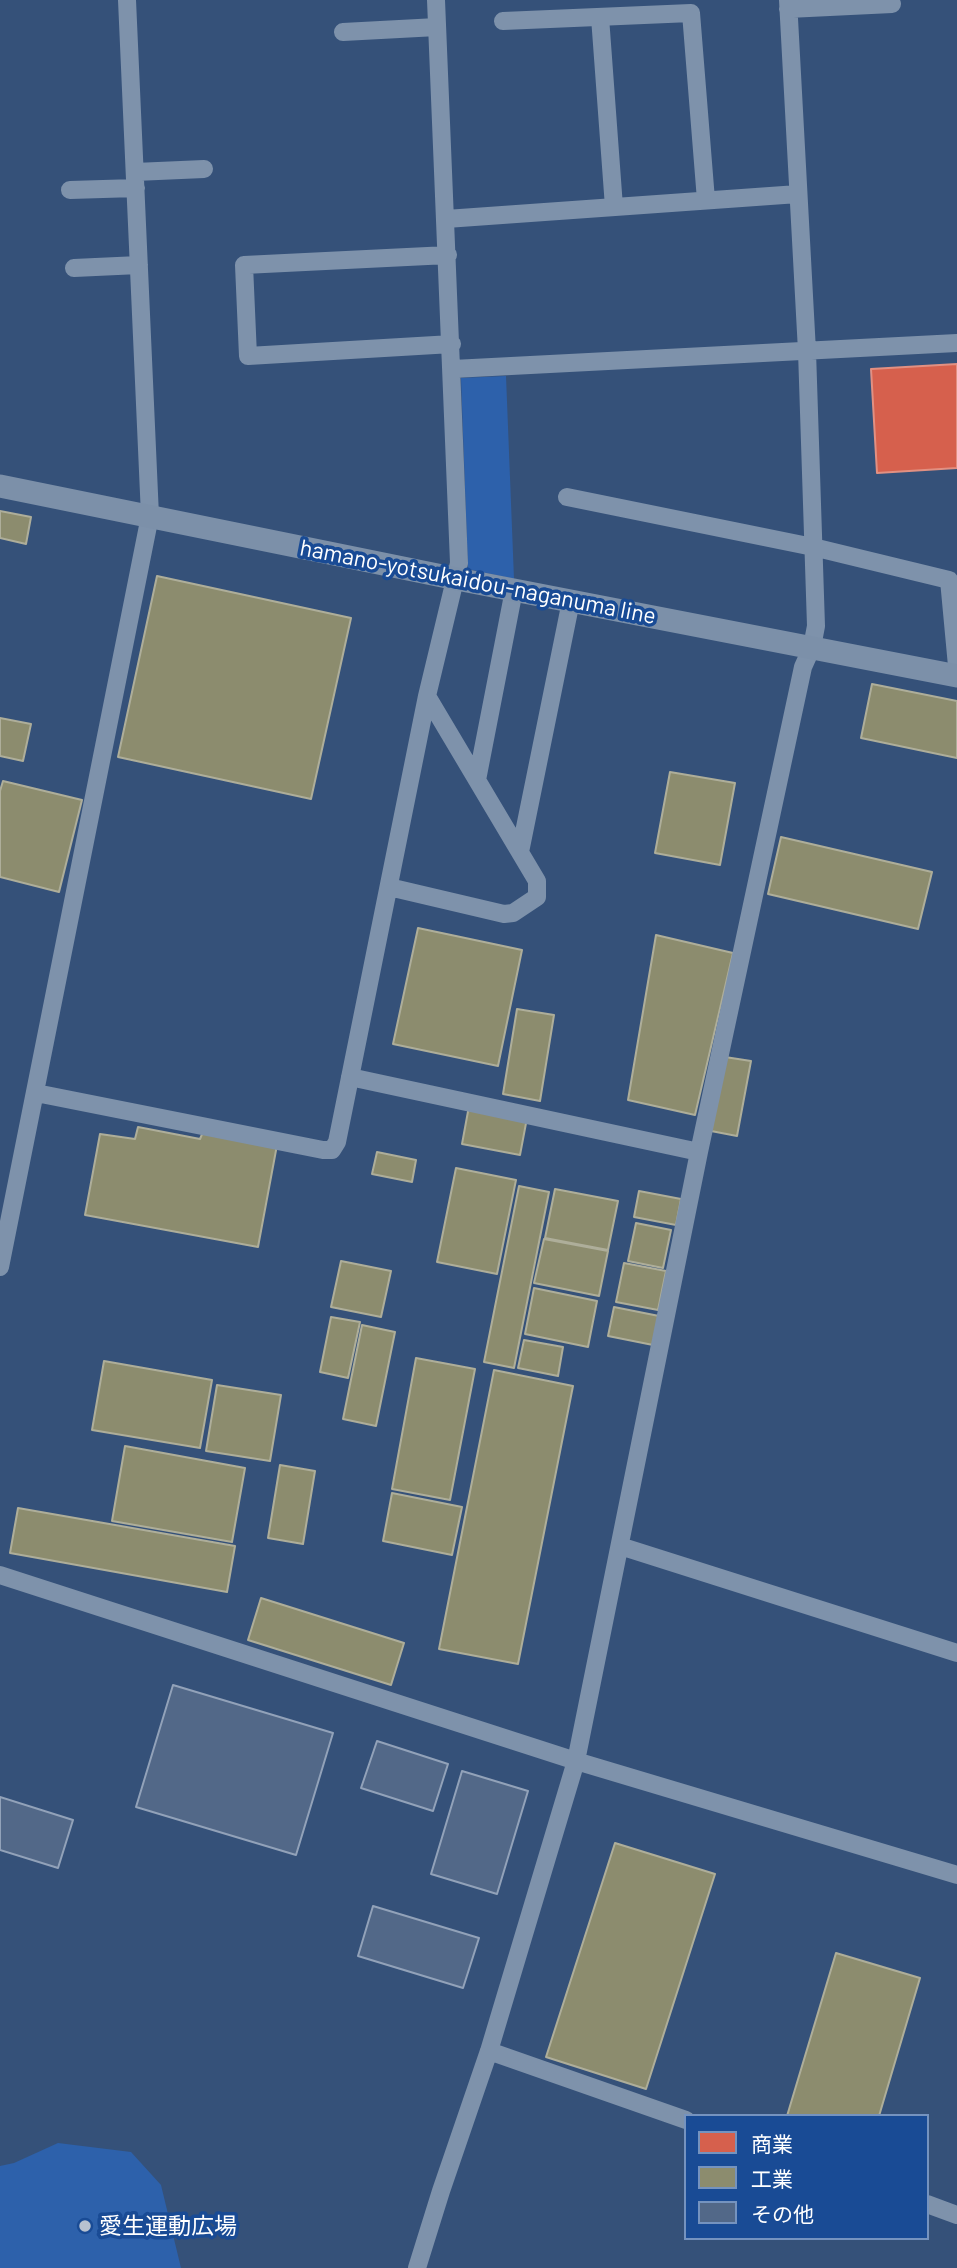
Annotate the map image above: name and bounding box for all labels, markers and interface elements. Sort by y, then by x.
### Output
street label: hamano-yotsukaidou-naganuma line [298,534,658,630]
legend [684,2114,929,2240]
text: 商業 [751,2131,793,2156]
text: 工業 [751,2166,793,2191]
text: その他 [751,2201,814,2226]
place label: 愛生運動広場 [99,2212,237,2240]
marker: 愛生運動広場 [77,2218,93,2234]

